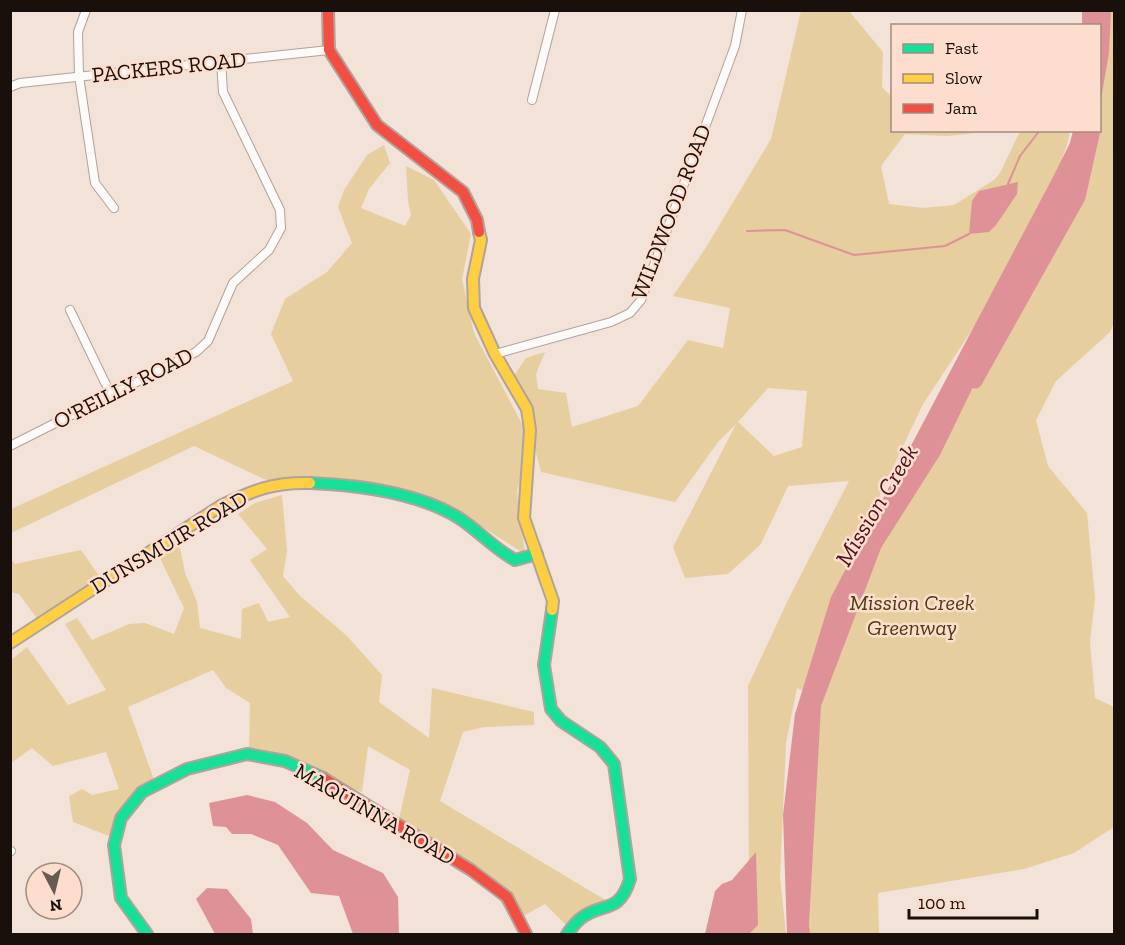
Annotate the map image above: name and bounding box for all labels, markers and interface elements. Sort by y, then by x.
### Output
legend [891,24,1101,132]
text: Fast [945,37,978,59]
street label: PACKERS ROAD [90,45,248,89]
text: Slow [945,67,982,89]
text: Jam [945,97,977,119]
street label: WILDWOOD ROAD [625,120,717,304]
street label: O'REILLY ROAD [49,341,197,435]
water label: Mission Creek [828,439,924,571]
street label: DUNSMUIR ROAD [86,484,252,600]
park label: Mission Creek Greenway [849,589,975,641]
street label: MAQUINNA ROAD [290,757,460,871]
north arrow [24,861,84,921]
scale bar [909,882,1036,920]
text: 100 m [918,892,966,914]
text: N [49,895,63,916]

